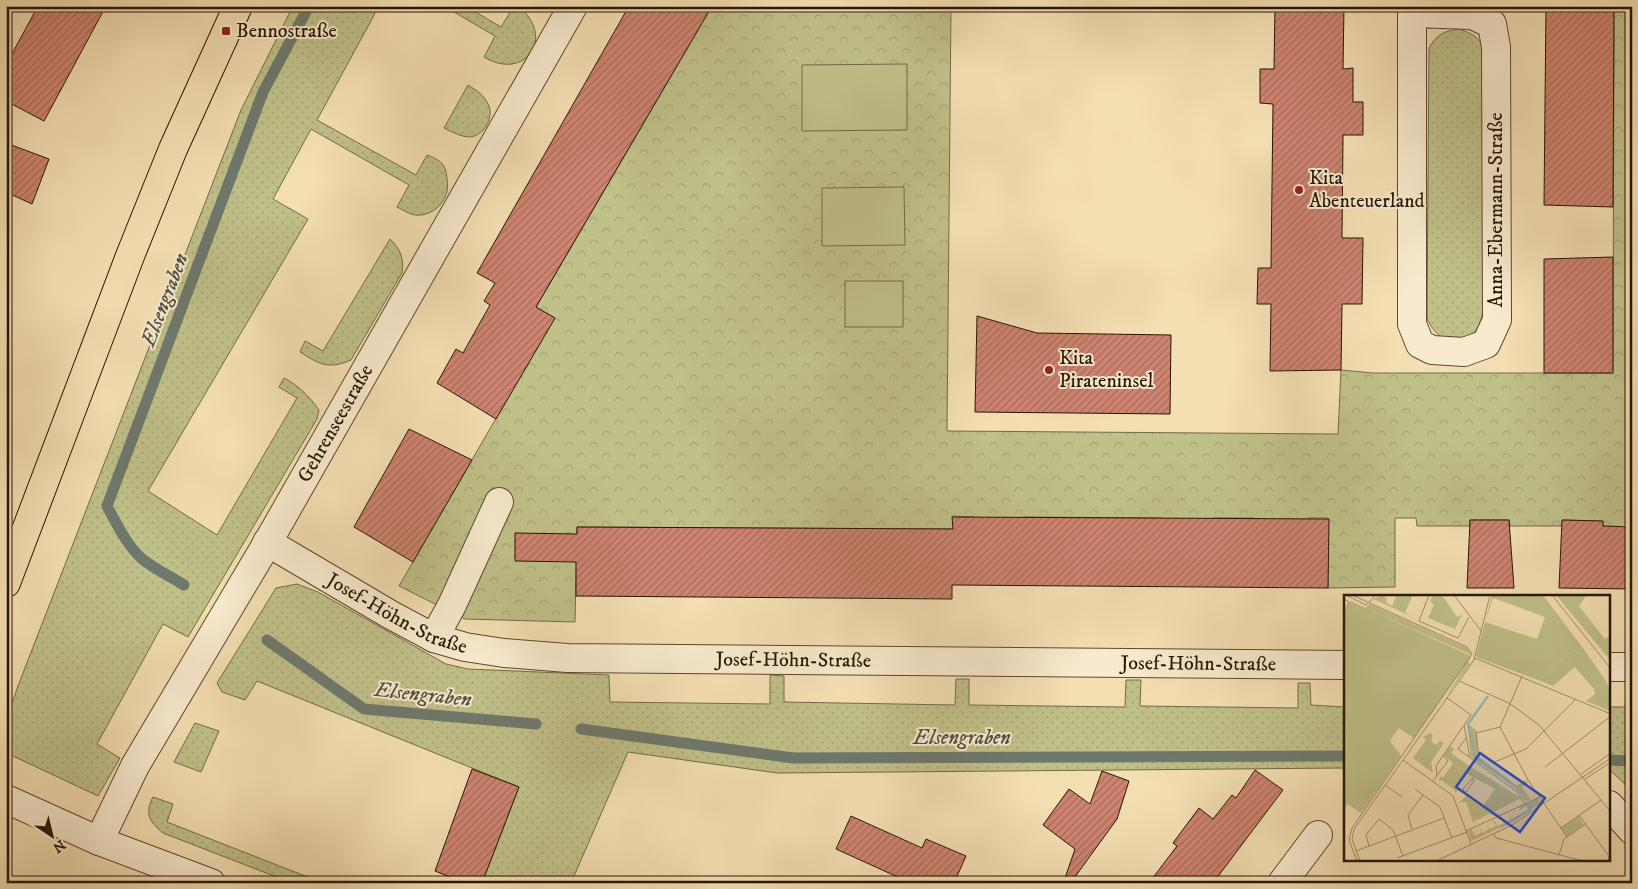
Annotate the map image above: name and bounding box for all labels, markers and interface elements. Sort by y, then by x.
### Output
place label: Bennostraße [236,19,337,44]
marker: Bennostraße [220,25,232,37]
street label: Anna-Ebermann-Straße [1484,112,1509,308]
place label: Kita Abenteuerland [1309,166,1425,214]
marker: Kita Abenteuerland [1293,184,1305,196]
water label: Elsengraben [135,250,195,351]
place label: Kita Pirateninsel [1059,346,1153,394]
street label: Gehrenseestraße [292,360,379,487]
marker: Kita Pirateninsel [1043,364,1055,376]
street label: Josef-Höhn-Straße [320,566,470,659]
inset map [1344,595,1610,862]
street label: Josef-Höhn-Straße [714,647,871,673]
street label: Josef-Höhn-Straße [1119,650,1276,677]
water label: Elsengraben [372,677,473,713]
water label: Elsengraben [912,725,1011,751]
north arrow [28,812,78,862]
text: N [49,835,69,857]

